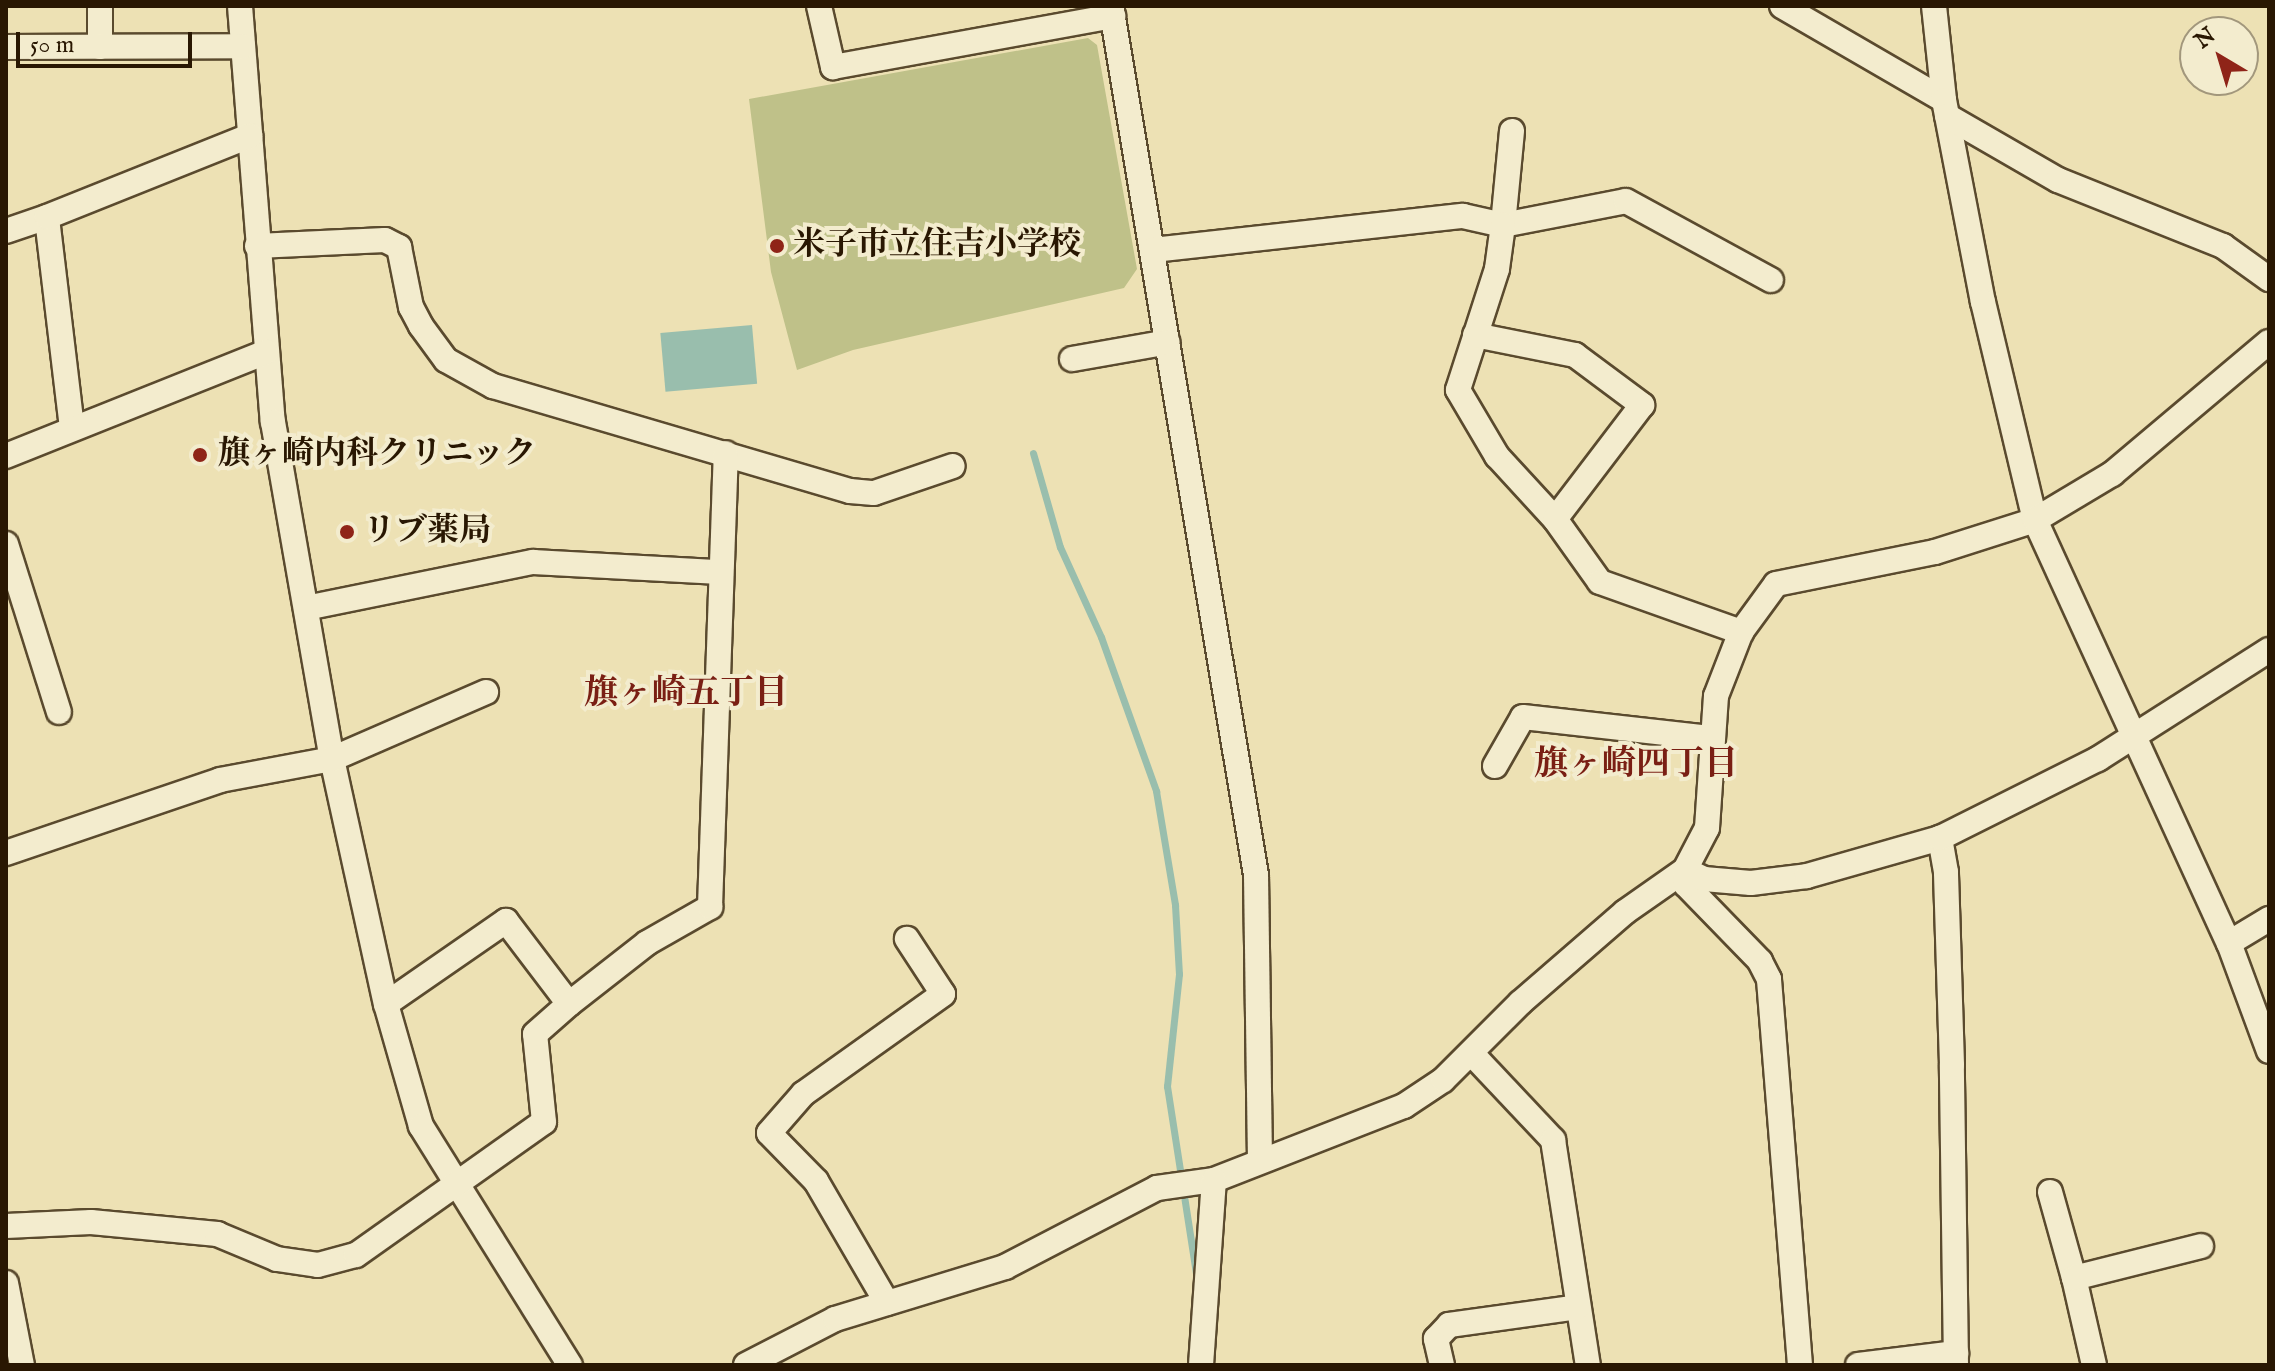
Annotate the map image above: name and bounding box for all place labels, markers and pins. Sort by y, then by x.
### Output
place label: 米子市立住吉小学校 [793,227,1081,265]
marker: 米子市立住吉小学校 [768,237,786,255]
place label: 旗ヶ崎内科クリニック [218,436,538,474]
marker: 旗ヶ崎内科クリニック [189,444,211,466]
place label: リブ薬局 [363,513,491,551]
marker: リブ薬局 [338,523,356,541]

